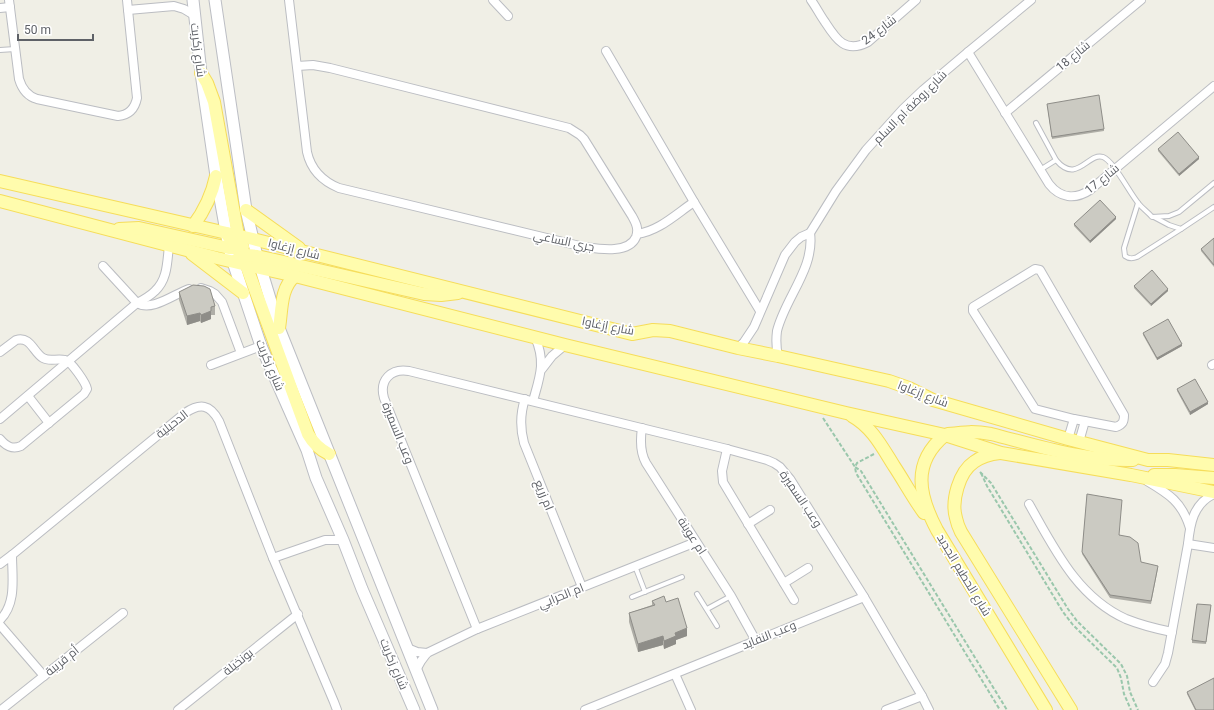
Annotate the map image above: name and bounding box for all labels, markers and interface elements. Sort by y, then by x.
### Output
street label: شارع 24 [859,12,900,48]
scale bar [18,16,93,42]
street label: شارع زكريت [187,22,208,78]
text: 50 m [24,23,51,37]
street label: شارع 18 [1053,38,1093,75]
street label: شارع روضة ام السلم [870,67,950,147]
street label: شارع 17 [1082,161,1123,198]
street label: جري الساعي [532,228,596,257]
street label: شارع إزغاوا [266,236,321,263]
street label: شارع إزغاوا [580,314,635,339]
street label: شارع زكريت [252,337,287,393]
street label: شارع إزغاوا [895,378,950,411]
street label: وعب السميرة [379,400,417,466]
street label: الدحيلية [153,407,191,441]
street label: وعب السميرة [777,468,825,530]
street label: ام زريع [531,478,556,513]
street label: ام عوينة [674,515,709,558]
street label: شارع الحطيم الجديد [933,531,994,619]
street label: ام الحرابي [536,580,587,614]
street label: وعب النفايد [740,618,798,652]
street label: شارع زكريت [376,636,411,692]
street label: أم قريبة [42,642,82,680]
street label: بونخيلة [220,646,256,678]

